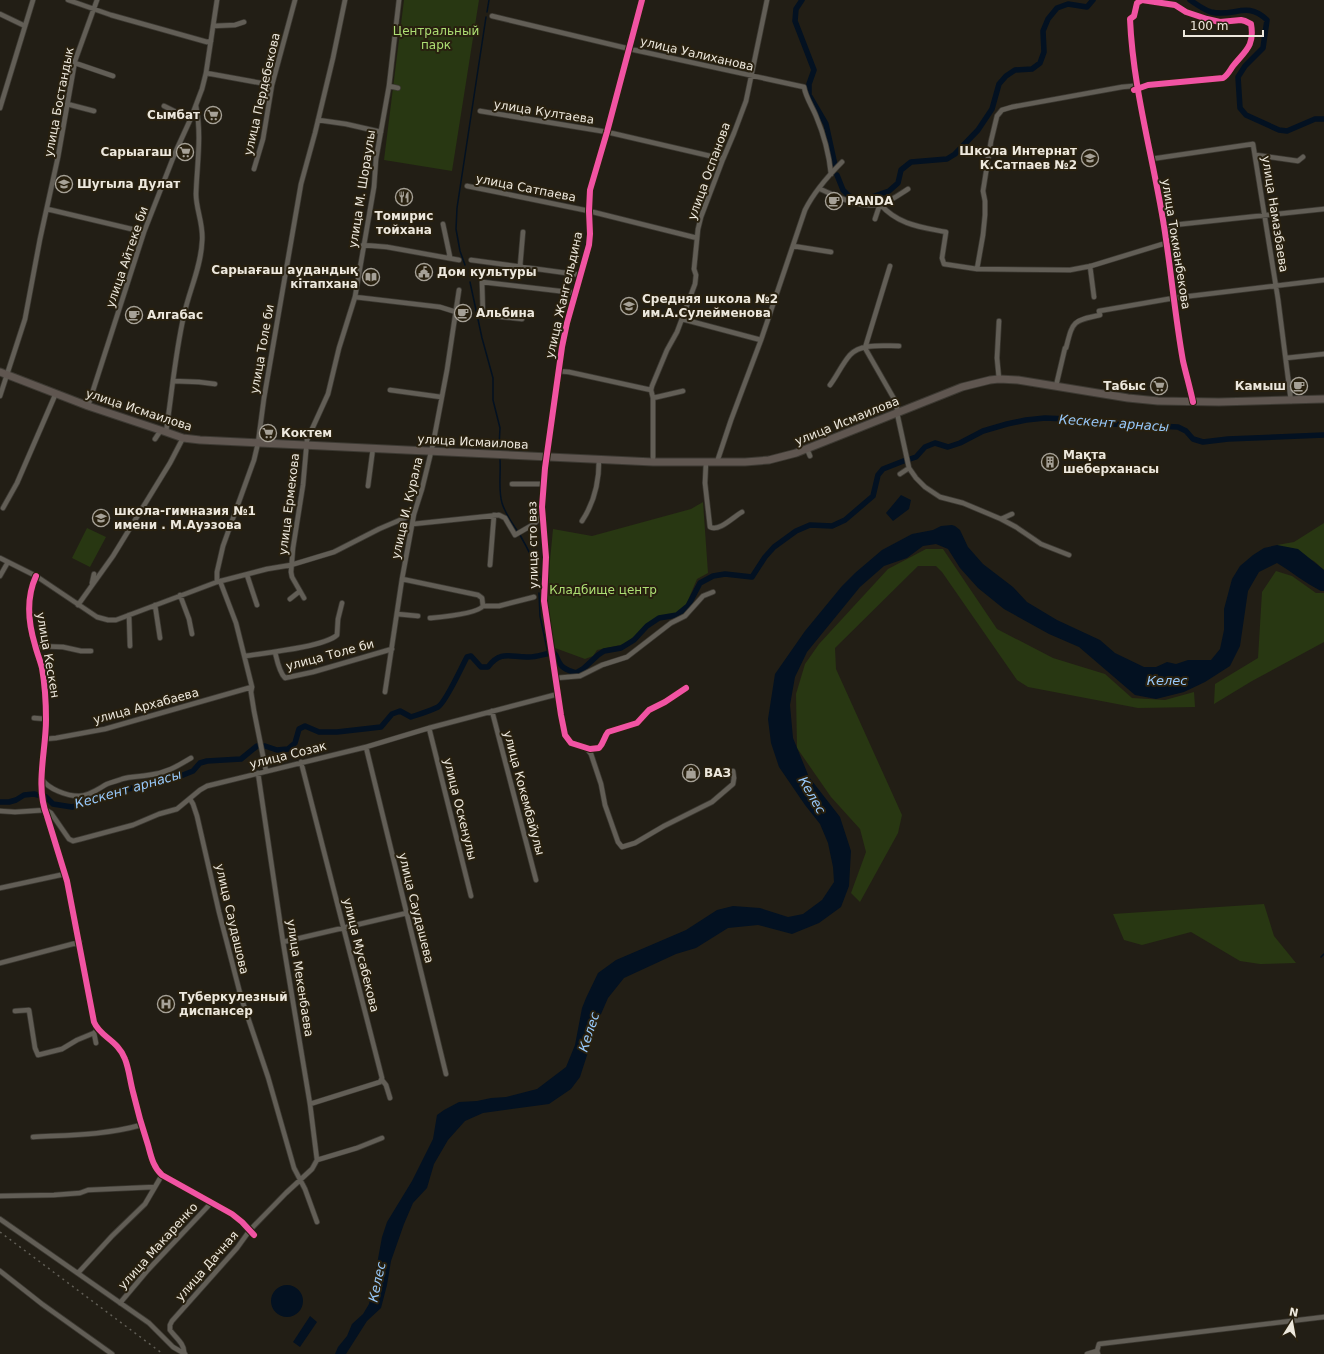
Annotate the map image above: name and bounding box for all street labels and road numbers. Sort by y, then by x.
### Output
street label: улица Пердебекова [241,31,283,157]
street label: улица Уалиханова [639,34,755,74]
street label: улица Бостандык [42,46,76,158]
street label: улица Култаева [493,97,595,127]
street label: улица Оспанова [685,120,733,222]
street label: улица М. Шораулы [346,129,378,249]
street label: улица Намазбаева [1259,155,1291,273]
street label: улица Сатпаева [475,171,577,205]
street label: улица Токманбекова [1159,178,1193,310]
street label: улица Айтеке би [103,205,151,309]
street label: улица Жангельдина [543,230,585,360]
street label: улица Толе би [247,303,277,395]
street label: улица Исмаилова [84,386,194,434]
street label: улица Исмаилова [793,394,901,448]
street label: улица Исмаилова [417,432,529,452]
street label: улица Ермекова [276,452,302,556]
street label: улица И. Курала [388,456,426,560]
street label: улица сто ваз [525,501,541,589]
street label: улица Кескен [34,611,62,699]
street label: улица Толе би [284,637,376,673]
street label: улица Архабаева [92,685,200,727]
street label: улица Кокембайулы [501,729,547,857]
street label: улица Созак [248,739,328,771]
street label: улица Оскенулы [441,757,479,861]
street label: улица Саудашева [396,851,436,965]
street label: улица Саудашова [212,862,252,976]
street label: улица Мусабекова [340,896,382,1014]
street label: улица Мекенбаева [284,918,316,1038]
street label: улица Макаренко [115,1200,201,1292]
street label: улица Дачная [173,1228,241,1304]

